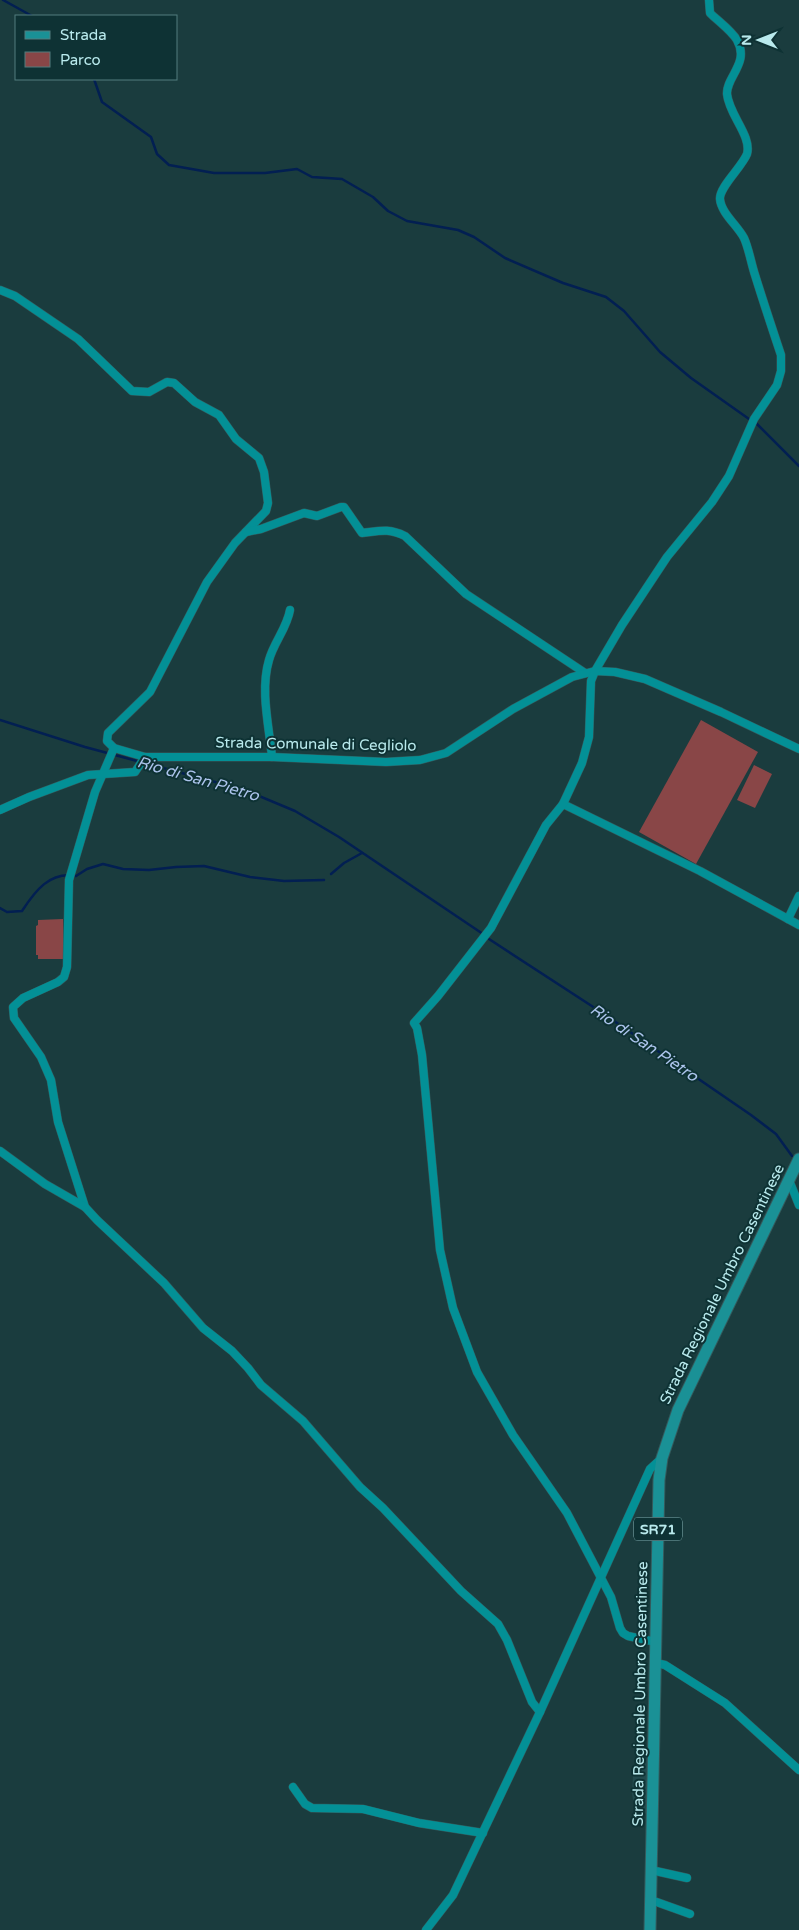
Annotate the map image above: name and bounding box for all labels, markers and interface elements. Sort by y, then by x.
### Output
legend [15,15,178,80]
north arrow [734,15,784,65]
text: Strada [60,26,107,44]
text: N [738,34,755,46]
text: Parco [60,51,101,69]
street label: Strada Comunale di Cegliolo [215,733,417,755]
water label: Rio di San Pietro [135,752,262,806]
water label: Rio di San Pietro [586,1000,703,1087]
street label: Strada Regionale Umbro Casentinese [656,1161,788,1407]
road number: SR71 [634,1518,682,1540]
street label: Strada Regionale Umbro Casentinese [629,1561,651,1827]

